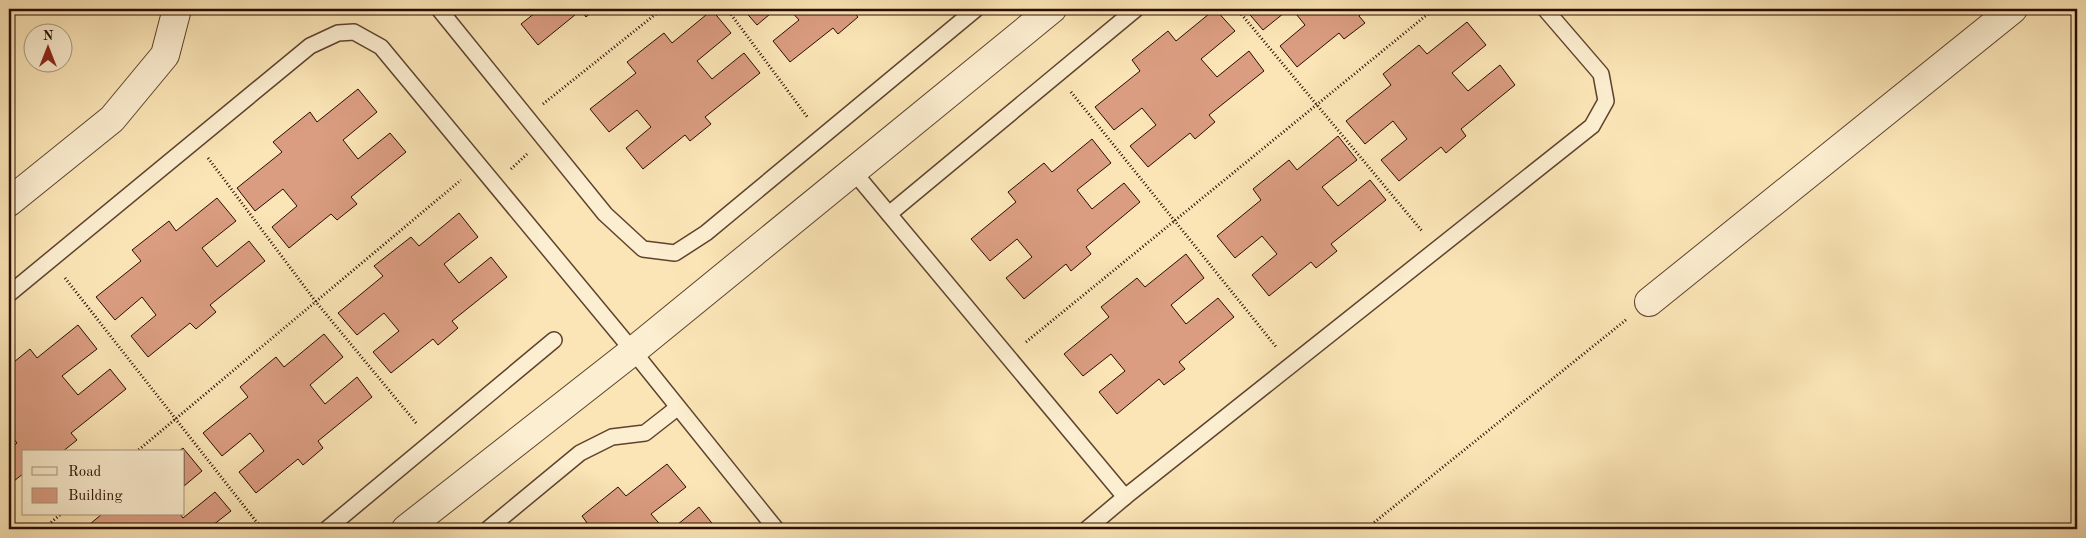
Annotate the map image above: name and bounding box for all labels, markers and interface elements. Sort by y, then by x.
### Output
north arrow [22,22,72,72]
text: N [43,29,54,43]
legend [22,450,185,516]
text: Road [68,465,102,480]
text: Building [68,489,123,504]

